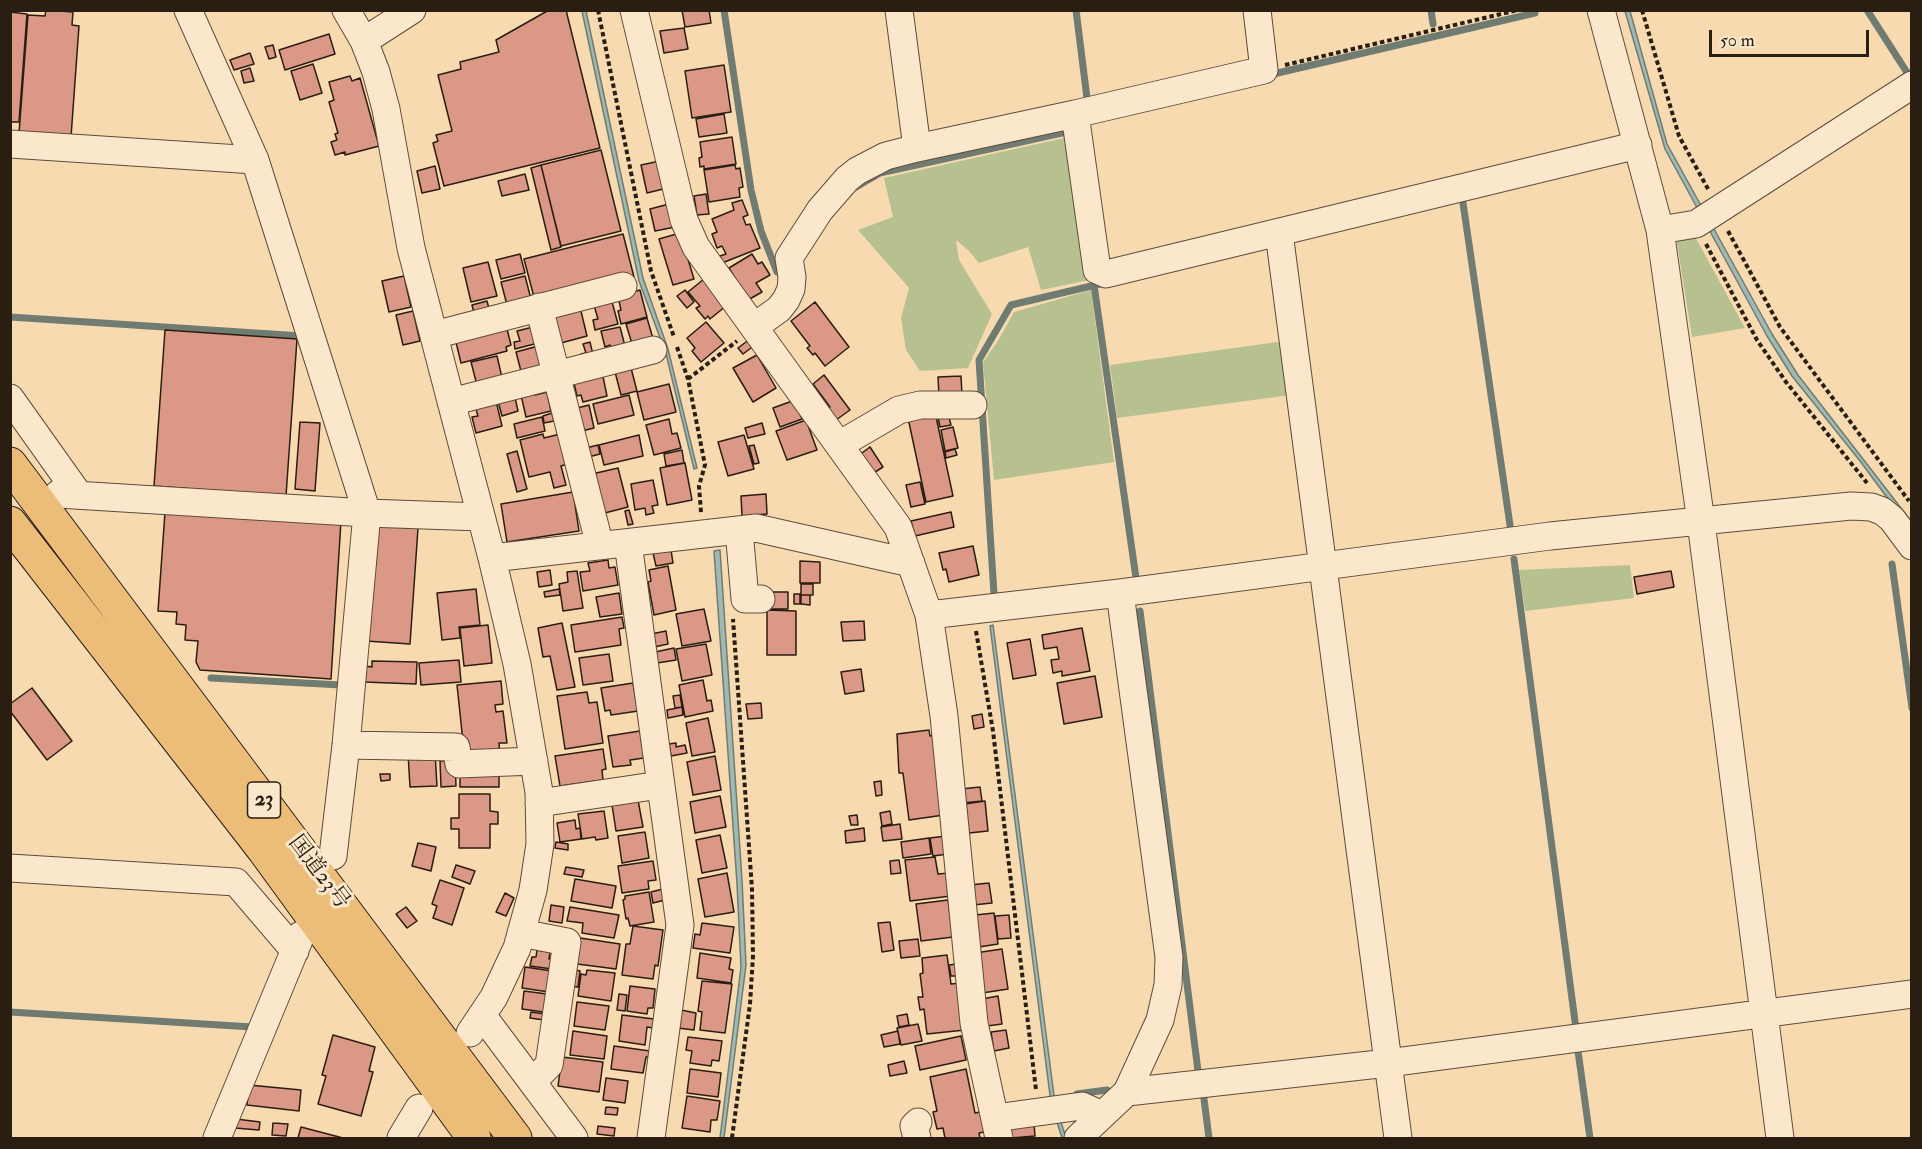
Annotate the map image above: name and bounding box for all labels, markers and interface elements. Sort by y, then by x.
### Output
scale bar [1712,18,1872,56]
text: 50 m [1720,29,1755,52]
road number: 23 [248,782,280,818]
street label: 国道23号 [282,831,354,915]

